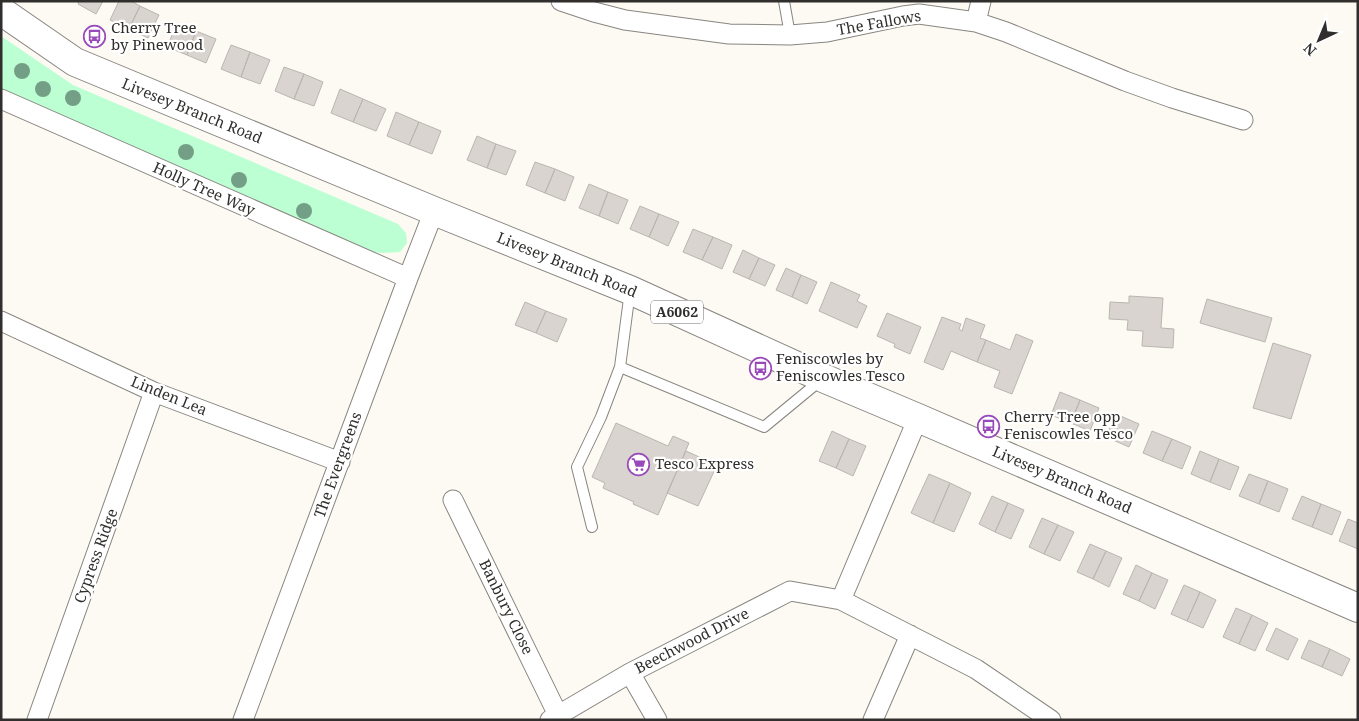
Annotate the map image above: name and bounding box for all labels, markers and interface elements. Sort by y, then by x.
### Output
street label: The Fallows [835,5,923,39]
north arrow [1294,15,1344,65]
place label: Cherry Tree by Pinewood [111,17,203,54]
bus stop icon: Cherry Tree by Pinewood [83,25,107,49]
text: N [1299,39,1320,60]
street label: Livesey Branch Road [119,73,266,147]
street label: Holly Tree Way [150,157,259,220]
street label: Livesey Branch Road [494,227,641,301]
road number: A6062 [651,300,703,324]
place label: Feniscowles by Feniscowles Tesco [776,348,905,385]
bus stop icon: Feniscowles by Feniscowles Tesco [748,356,772,380]
street label: Linden Lea [128,371,210,419]
place label: Cherry Tree opp Feniscowles Tesco [1004,406,1133,443]
street label: The Evergreens [309,409,366,520]
bus stop icon: Cherry Tree opp Feniscowles Tesco [976,414,1000,438]
street label: Livesey Branch Road [990,441,1135,518]
supermarket icon: Tesco Express [627,452,651,476]
place label: Tesco Express [655,453,754,473]
street label: Cypress Ridge [69,506,121,606]
street label: Banbury Close [475,556,539,657]
street label: Beechwood Drive [631,603,752,678]

